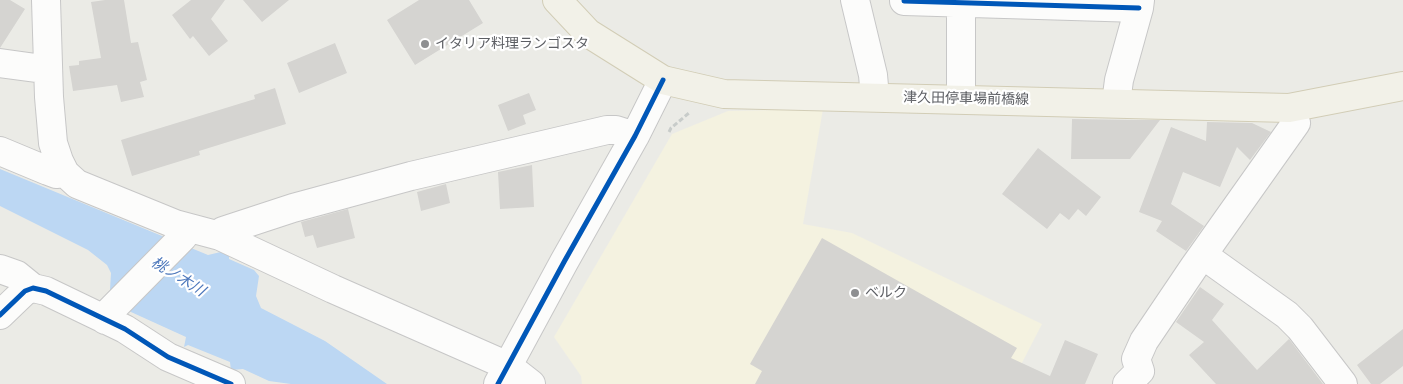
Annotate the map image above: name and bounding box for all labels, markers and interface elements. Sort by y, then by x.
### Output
place label: イタリア料理ランゴスタ [435,36,589,52]
marker: イタリア料理ランゴスタ [419,38,431,50]
street label: 津久田停車場前橋線 [903,90,1029,108]
water label: 桃ノ木川 [148,253,208,301]
place label: ベルク [865,285,907,301]
marker: ベルク [849,287,861,299]

